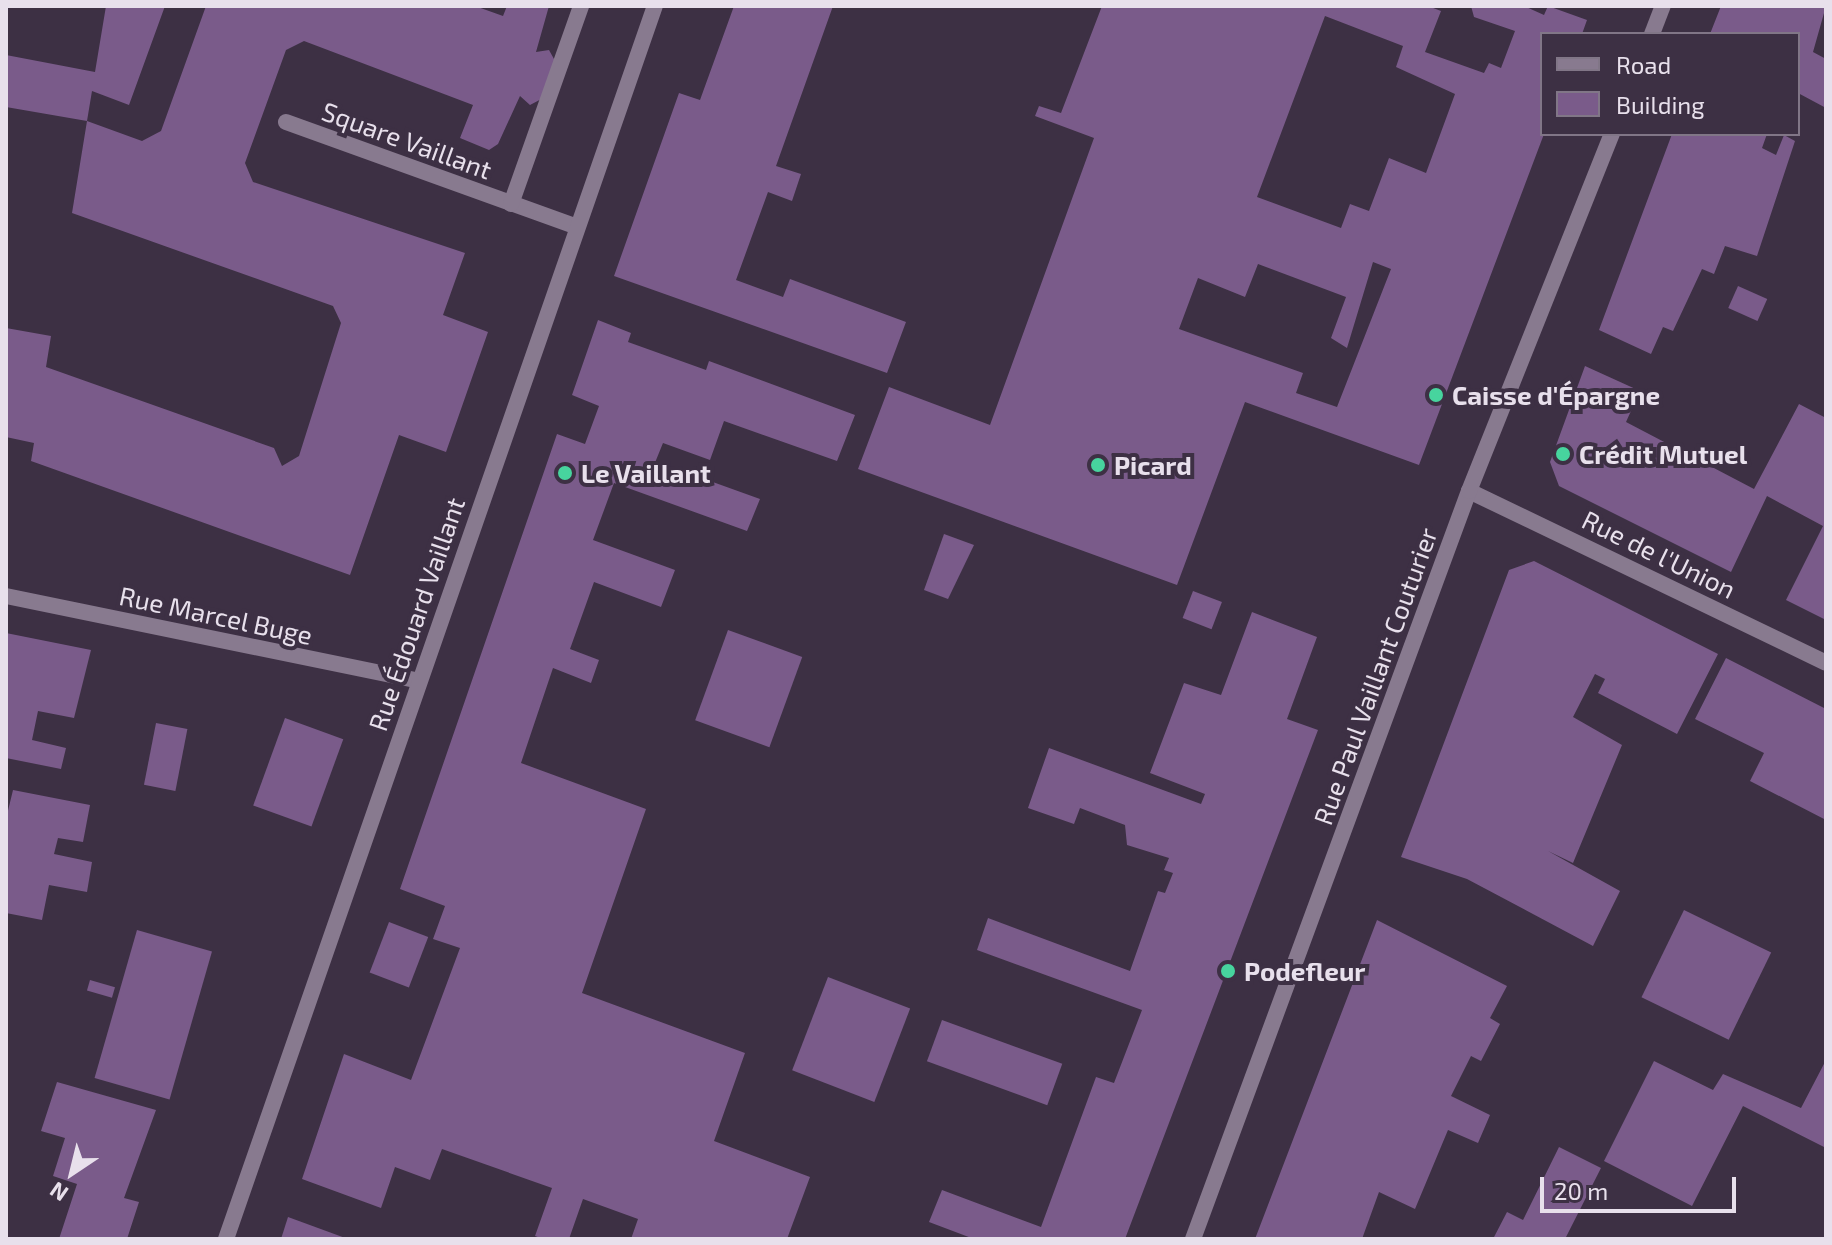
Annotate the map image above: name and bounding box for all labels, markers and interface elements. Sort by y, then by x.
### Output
legend [1540,32,1800,136]
text: Road [1616,50,1671,79]
text: Building [1616,90,1705,119]
street label: Square Vaillant [318,95,496,185]
place label: Caisse d'Épargne [1452,379,1660,411]
marker: Caisse d'Épargne [1427,386,1445,404]
place label: Crédit Mutuel [1579,438,1747,470]
marker: Crédit Mutuel [1554,445,1572,463]
place label: Picard [1114,449,1192,481]
marker: Picard [1089,456,1107,474]
place label: Le Vaillant [581,457,711,489]
marker: Le Vaillant [556,464,574,482]
street label: Rue Édouard Vaillant [361,493,471,735]
street label: Rue de l'Union [1577,503,1741,605]
street label: Rue Paul Vaillant Couturier [1306,523,1444,829]
street label: Rue Marcel Buge [116,579,316,651]
place label: Podefleur [1244,955,1365,987]
marker: Podefleur [1219,962,1237,980]
north arrow [32,1133,112,1213]
scale bar [1544,1161,1740,1211]
text: 20 m [1554,1176,1608,1205]
text: N [44,1177,72,1208]

